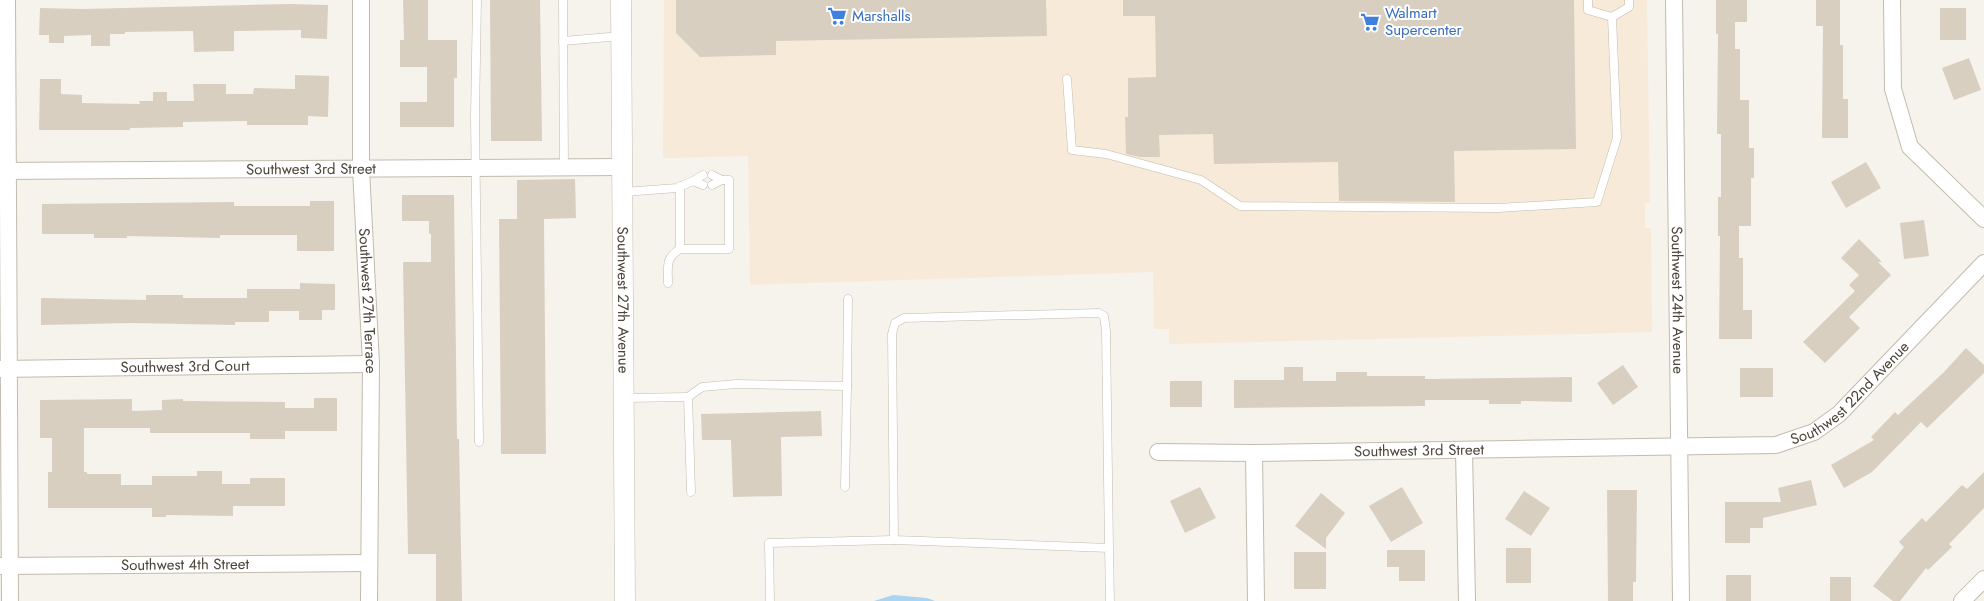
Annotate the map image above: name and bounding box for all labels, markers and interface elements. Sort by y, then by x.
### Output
place label: Walmart Supercenter [1385,2,1462,41]
supermarket icon: Marshalls [826,5,848,27]
place label: Marshalls [852,5,911,27]
supermarket icon: Walmart Supercenter [1359,11,1381,33]
street label: Southwest 3rd Street [246,158,376,180]
street label: Southwest 27th Avenue [612,226,634,374]
street label: Southwest 24th Avenue [1666,226,1689,374]
street label: Southwest 27th Terrace [353,227,382,374]
street label: Southwest 22nd Avenue [1787,336,1914,450]
street label: Southwest 3rd Court [120,355,250,378]
street label: Southwest 3rd Street [1354,438,1484,462]
street label: Southwest 4th Street [121,553,250,576]

